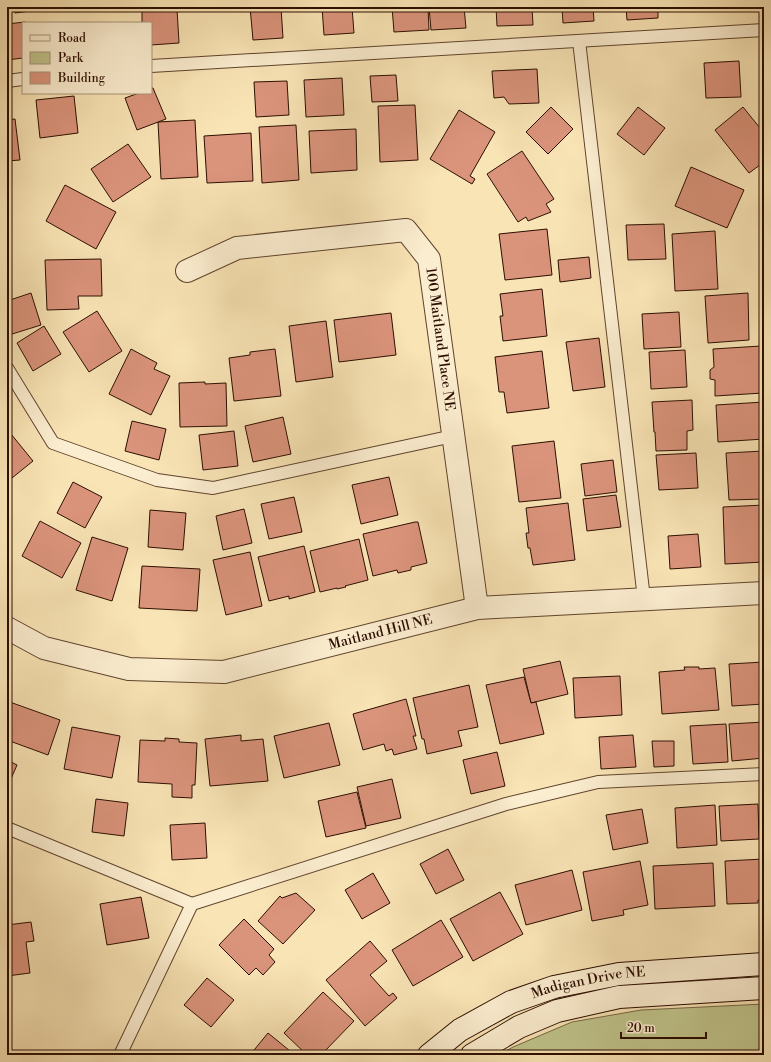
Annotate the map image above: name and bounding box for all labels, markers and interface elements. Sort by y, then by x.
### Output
legend [22,22,152,94]
text: Road [58,31,86,46]
text: Park [58,51,84,66]
text: Building [57,71,106,86]
street label: 100 Maitland Place NE [421,266,459,412]
street label: Maitland Hill NE [326,611,434,654]
street label: Madigan Drive NE [529,963,646,1003]
scale bar [621,1014,706,1040]
text: 20 m [627,1021,655,1036]

